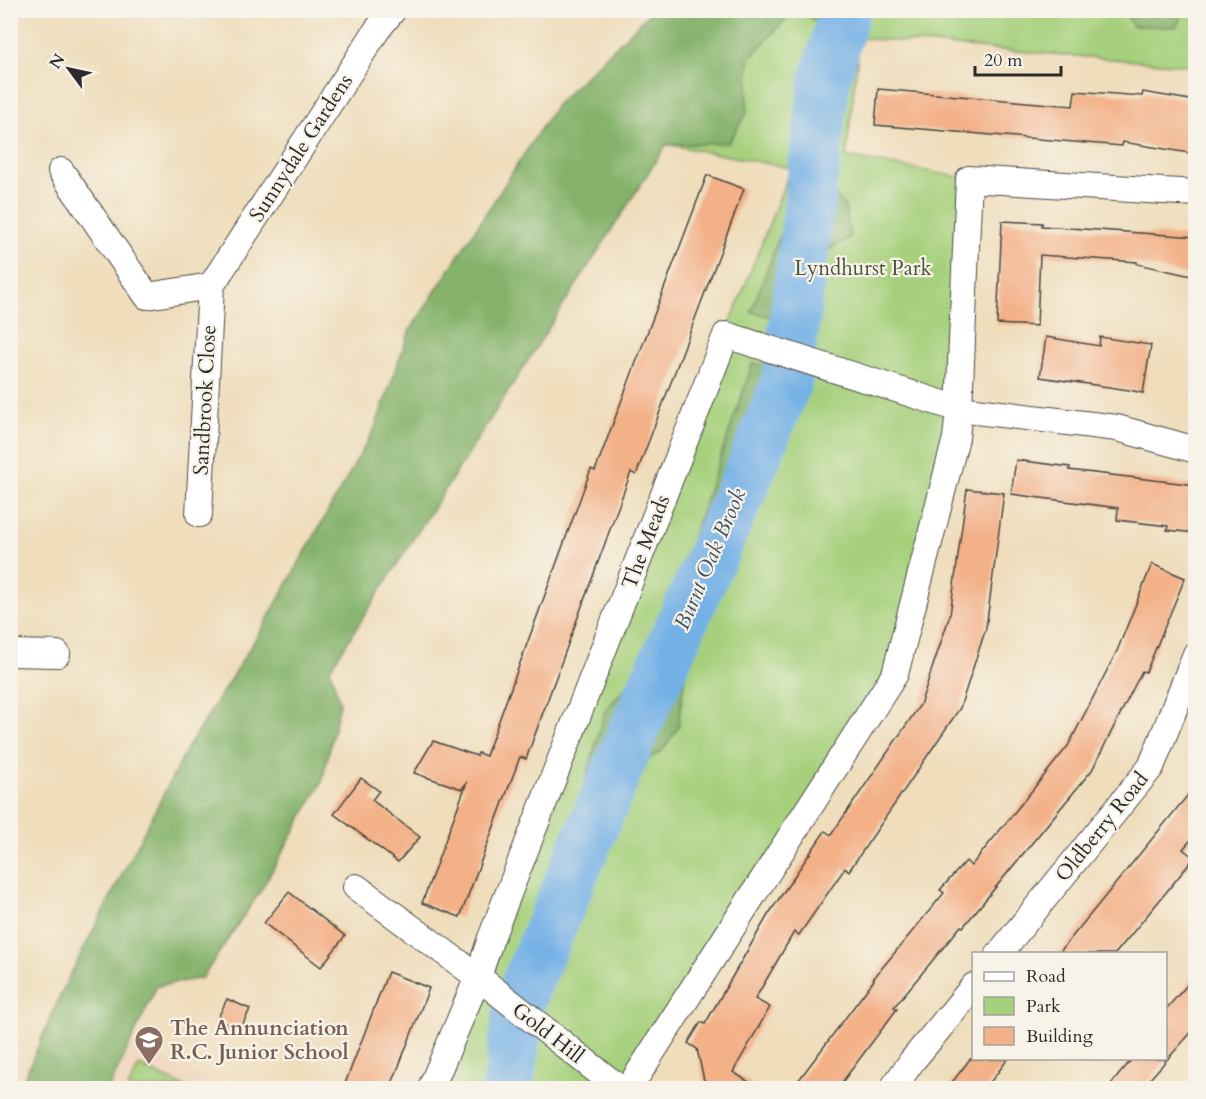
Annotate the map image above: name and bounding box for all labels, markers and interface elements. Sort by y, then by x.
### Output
north arrow [39,39,99,99]
scale bar [975,39,1060,77]
text: 20 m [984,48,1023,73]
text: N [44,49,70,73]
street label: Sunnydale Gardens [242,68,360,228]
park label: Lyndhurst Park [794,254,932,283]
street label: Sandbrook Close [187,324,223,476]
water label: Burnt Oak Brook [667,484,753,634]
street label: The Meads [615,491,677,593]
street label: Oldberry Road [1049,766,1155,888]
legend [972,952,1167,1060]
text: Road [1026,964,1066,989]
text: Park [1026,994,1061,1019]
street label: Gold Hill [506,996,590,1070]
place label: The Annunciation R.C. Junior School [170,1014,349,1067]
school or university icon: The Annunciation R.C. Junior School [133,1024,165,1066]
text: Building [1026,1024,1094,1049]

